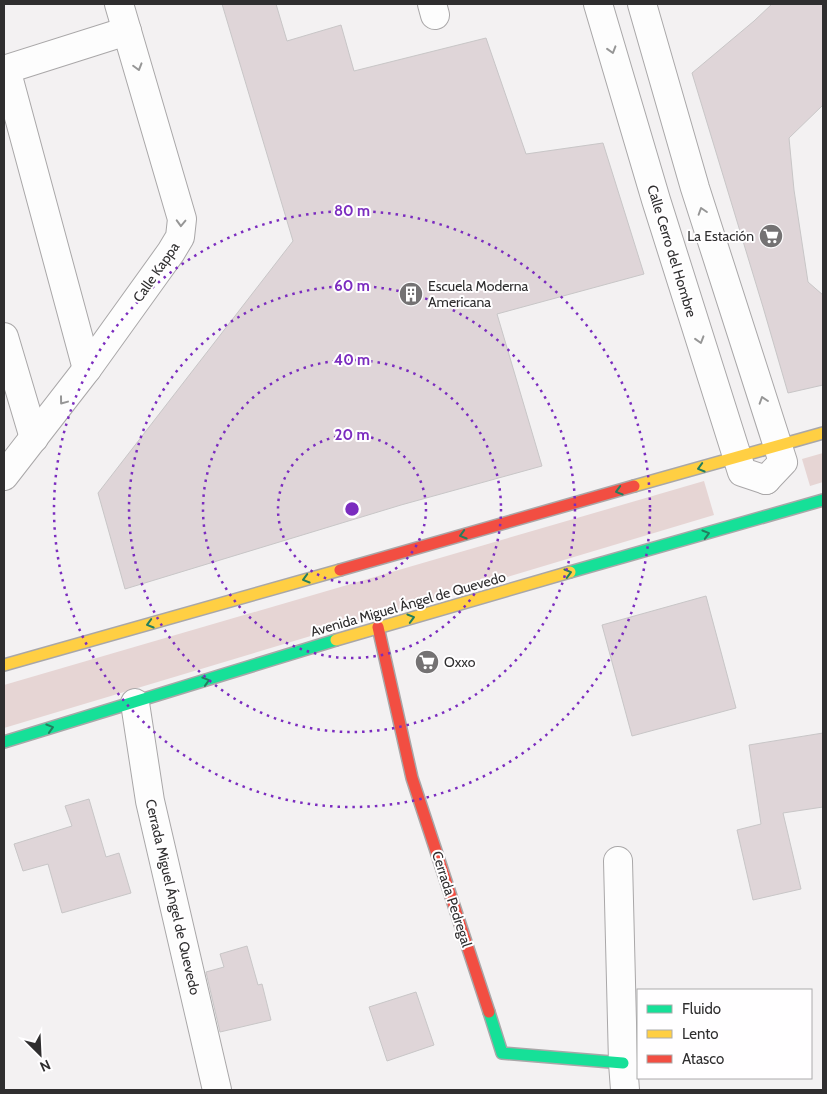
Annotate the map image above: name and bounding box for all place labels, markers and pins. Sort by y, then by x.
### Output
supermarket icon: La Estación [758,223,784,249]
place label: La Estación [687,227,754,245]
place label: Escuela Moderna Americana [428,277,529,311]
building icon: Escuela Moderna Americana [398,281,424,307]
centre of rings [343,500,361,518]
supermarket icon: Oxxo [414,649,440,675]
place label: Oxxo [444,653,476,671]

